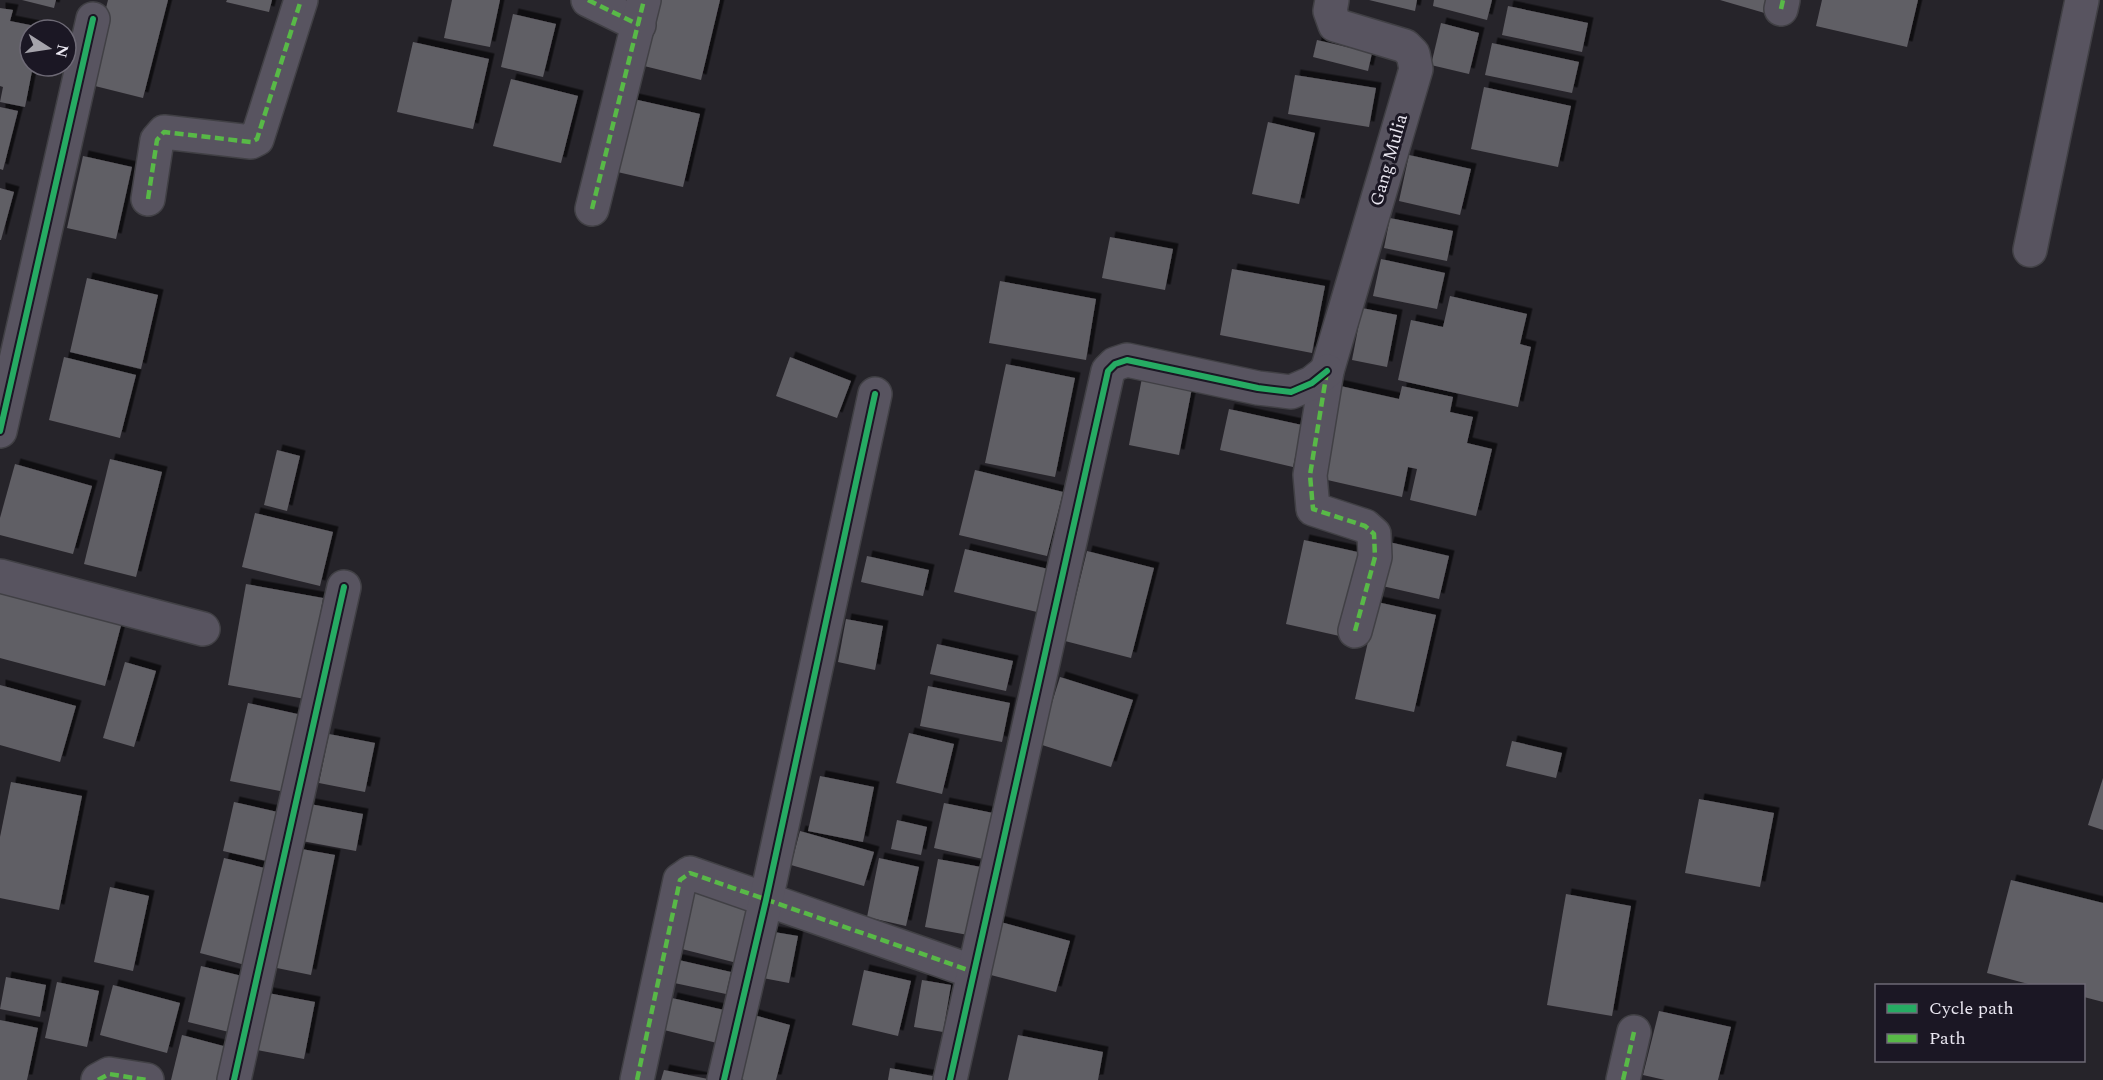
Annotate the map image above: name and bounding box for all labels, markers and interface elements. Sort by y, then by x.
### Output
north arrow [18,18,78,78]
text: N [49,42,75,60]
street label: Gang Mulia [1363,111,1415,209]
legend [1875,984,2085,1062]
text: Cycle path [1929,995,2014,1022]
text: Path [1929,1025,1966,1052]

